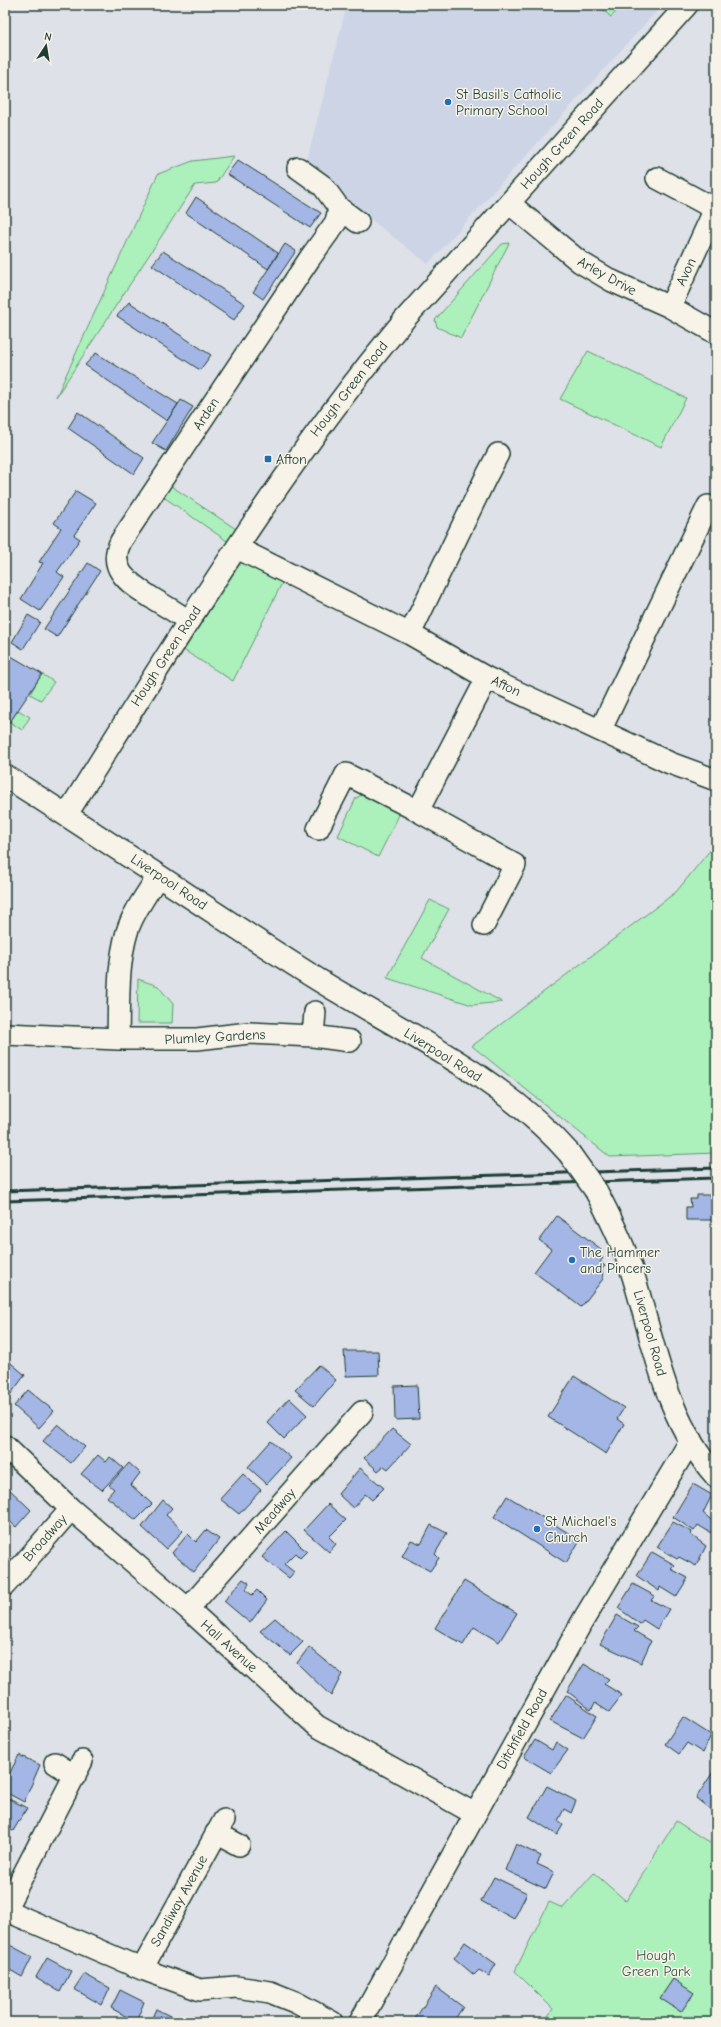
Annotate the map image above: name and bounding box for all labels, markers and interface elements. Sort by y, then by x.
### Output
north arrow [26,26,66,66]
text: N [43,30,53,44]
place label: St Basil's Catholic Primary School [456,86,562,119]
street label: Hough Green Road [517,95,607,193]
marker: St Basil's Catholic Primary School [443,97,453,107]
street label: Arley Drive [575,253,639,299]
street label: Avon [672,255,700,289]
street label: Hough Green Road [307,338,391,440]
street label: Arden [189,395,223,433]
place label: Afton [276,451,307,468]
marker: Afton [263,454,273,464]
street label: Hough Green Road [127,603,205,709]
street label: Afton [488,672,524,700]
street label: Liverpool Road [128,850,210,914]
street label: Liverpool Road [401,1024,485,1086]
street label: Plumley Gardens [164,1026,266,1048]
place label: The Hammer and Pincers [580,1244,660,1277]
marker: The Hammer and Pincers [567,1255,577,1265]
street label: Liverpool Road [630,1288,670,1378]
street label: Meadway [251,1484,300,1537]
street label: Broadway [19,1510,71,1565]
place label: St Michael's Church [545,1513,617,1546]
marker: St Michael's Church [532,1524,542,1534]
street label: Hall Avenue [197,1616,261,1676]
street label: Ditchfield Road [493,1686,551,1772]
street label: Sandiway Avenue [147,1852,211,1950]
park label: Hough Green Park [622,1947,691,1980]

